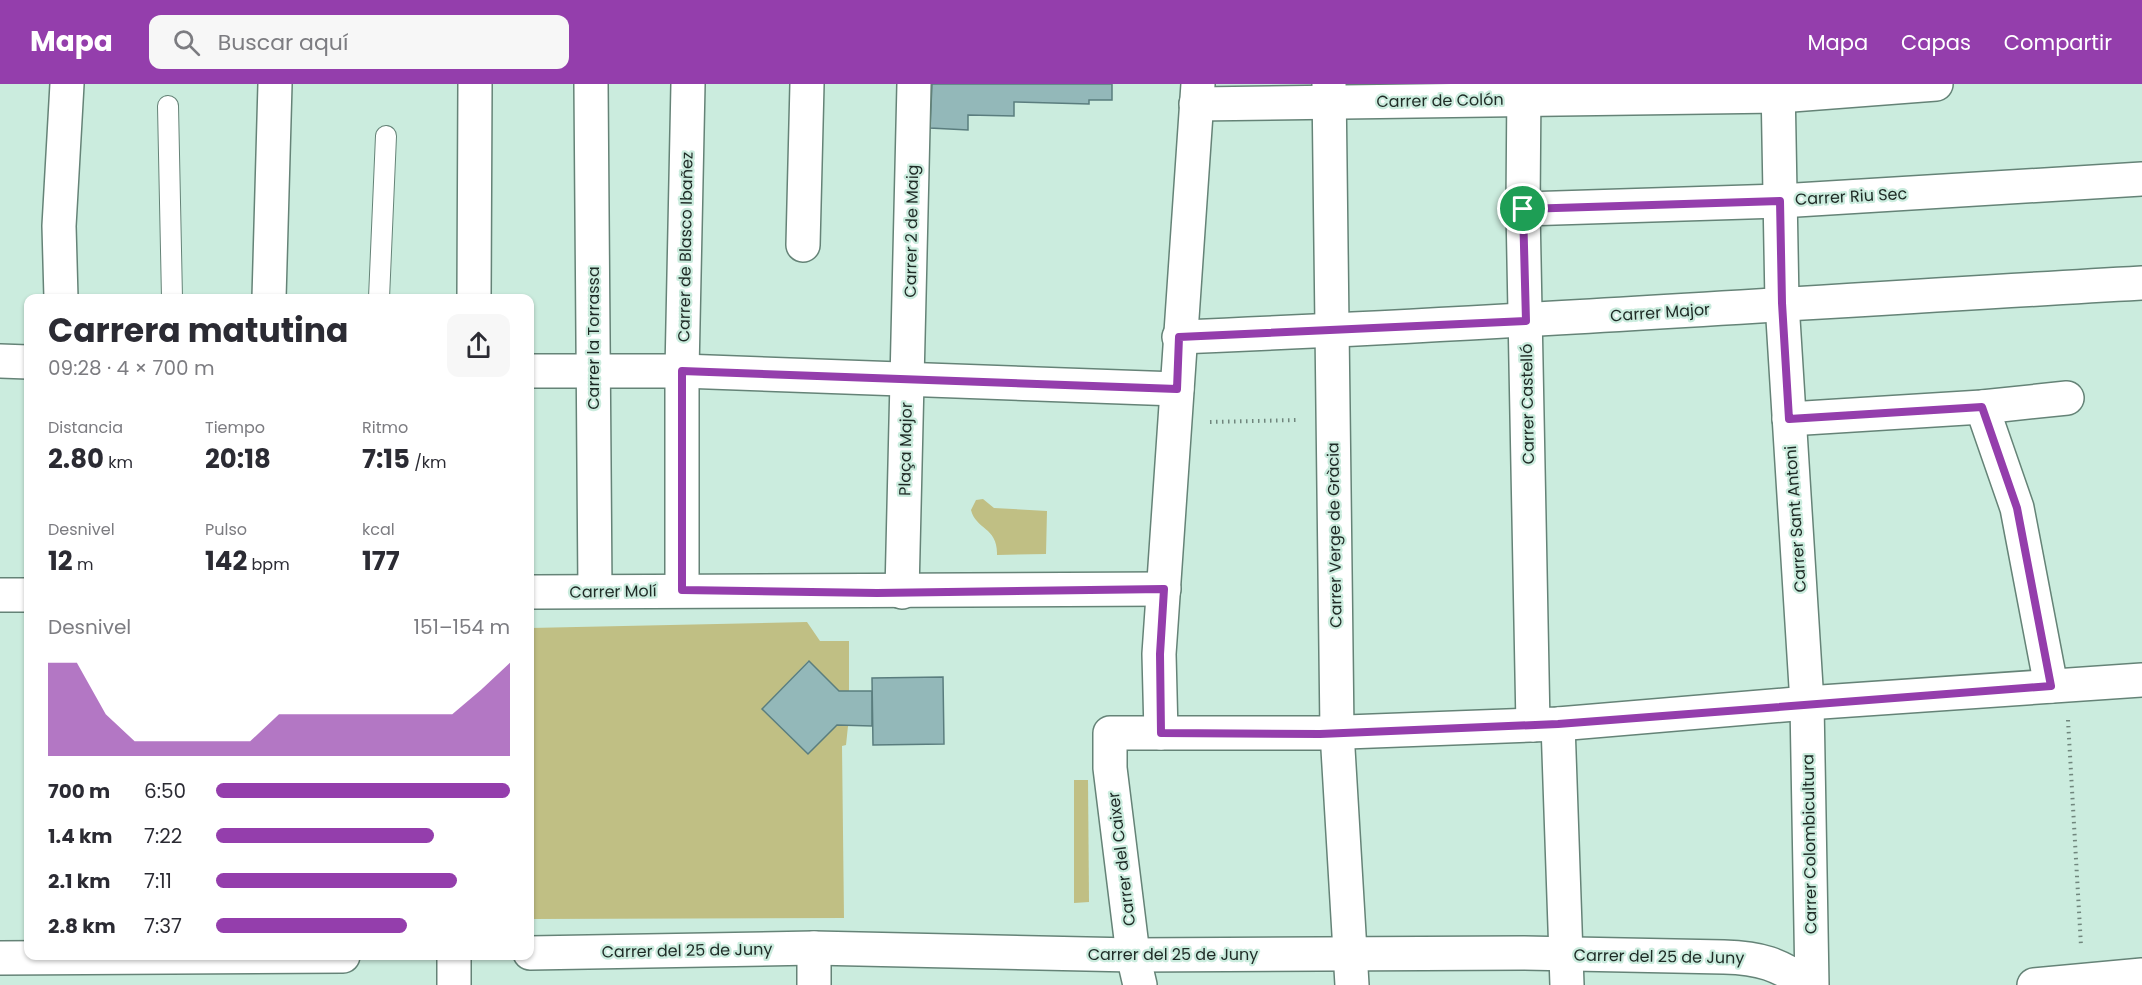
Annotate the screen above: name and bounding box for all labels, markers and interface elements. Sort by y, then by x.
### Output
search box [149,15,569,69]
text: Mapa [30,22,113,61]
icon: search [170,26,203,59]
text: Buscar aquí [218,27,348,58]
text: Mapa [1807,28,1868,57]
text: Capas [1901,28,1971,57]
text: Compartir [2004,28,2112,57]
street label: Carrer de Colón [1376,88,1504,113]
street label: Carrer de Blasco Ibañez [672,152,699,342]
street label: Carrer 2 de Maig [899,164,924,298]
street label: Carrer Riu Sec [1794,182,1908,211]
pin [1497,183,1548,234]
icon: arrive [1506,192,1539,225]
street label: Carrer la Torrassa [582,266,605,410]
street label: Carrer Major [1609,298,1711,327]
text: Carrera matutina [48,307,348,354]
button: share [447,314,510,377]
street label: Carrer Castelló [1515,343,1540,465]
text: 09:28 · 4 × 700 m [48,354,215,382]
street label: Plaça Major [893,402,918,496]
text: Distancia [48,416,123,439]
text: Tiempo [205,416,265,439]
text: Ritmo [362,416,408,439]
text: 2.80 [48,441,104,477]
text: 20:18 [205,441,271,477]
text: 7:15 [362,441,410,477]
street label: Carrer Verge de Gràcia [1321,442,1348,628]
street label: Carrer Sant Antoni [1779,445,1812,593]
text: km [104,451,133,474]
text: /km [410,451,447,474]
text: Desnivel [48,518,115,541]
text: Pulso [205,518,247,541]
text: kcal [362,518,395,541]
text: 12 [48,543,73,579]
text: 142 [205,543,247,579]
text: 177 [362,543,400,579]
text: m [73,553,93,576]
text: bpm [247,553,290,576]
street label: Carrer Molí [569,579,657,604]
text: Desnivel [48,613,131,641]
text: 151–154 m [414,613,510,641]
street label: Carrer Colombicultura [1796,754,1823,934]
text: 700 m [48,777,110,805]
text: 6:50 [144,777,186,805]
street label: Carrer del Caixer [1102,791,1141,927]
text: 1.4 km [48,822,112,850]
text: 7:22 [144,822,182,850]
text: 2.1 km [48,867,110,895]
text: 7:11 [144,867,172,895]
text: 2.8 km [48,912,116,940]
text: 7:37 [144,912,182,940]
street label: Carrer del 25 de Juny [601,938,773,963]
street label: Carrer del 25 de Juny [1088,943,1258,966]
street label: Carrer del 25 de Juny [1573,944,1745,969]

